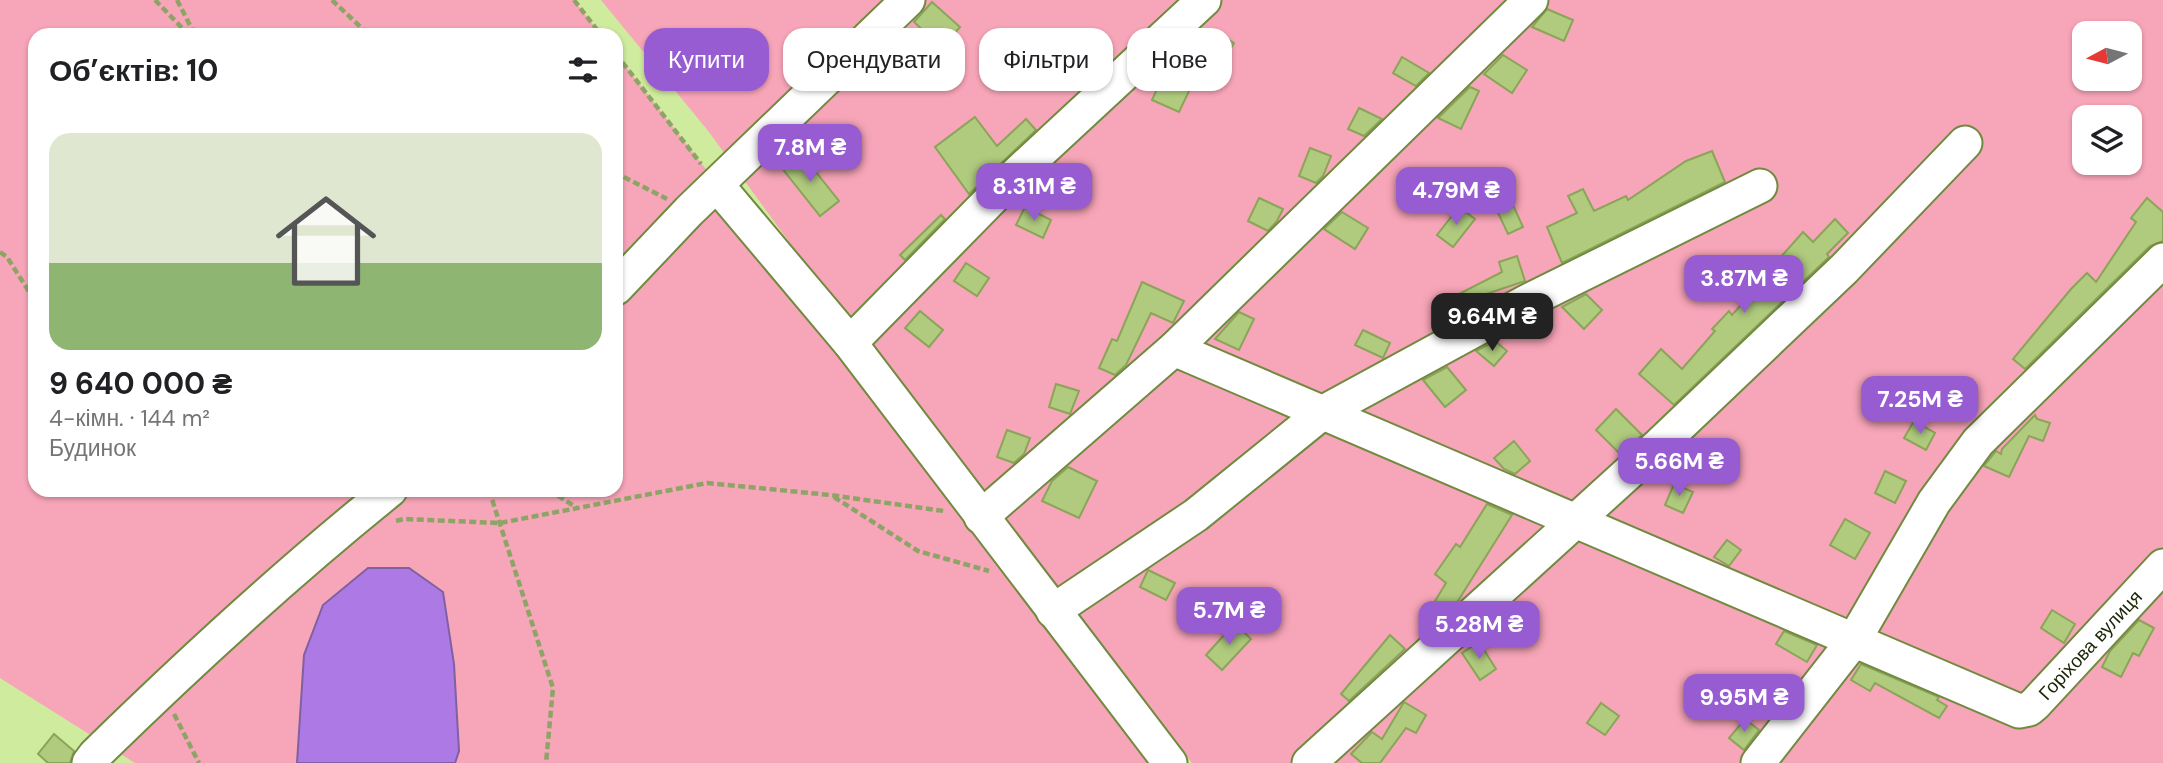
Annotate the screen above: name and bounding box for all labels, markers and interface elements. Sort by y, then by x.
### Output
north arrow [2072,21,2142,91]
map controls [2072,21,2142,175]
chip: Купити [644,28,769,91]
chip: Орендувати [783,28,965,91]
chip: Фільтри [979,28,1113,91]
chip: Нове [1127,28,1232,91]
text: Об’єктів: 10 [49,51,218,90]
icon: filters [564,51,602,89]
button: layers [2072,105,2142,175]
pin: 7.8M ₴ [753,124,867,184]
text: 7.8M ₴ [774,132,846,162]
pin: 8.31M ₴ [969,164,1099,223]
pin: 4.79M ₴ [1391,168,1521,227]
text: 8.31M ₴ [992,171,1076,201]
text: 4.79M ₴ [1412,175,1500,205]
icon: home [263,178,389,304]
pin: 3.87M ₴ [1679,256,1809,315]
text: 3.87M ₴ [1700,263,1788,293]
pin: 9.64M ₴ [1427,294,1557,353]
text: 9.64M ₴ [1447,301,1537,331]
text: 9 640 000 ₴ [49,364,232,403]
pin: 7.25M ₴ [1855,376,1985,436]
text: 7.25M ₴ [1877,384,1963,414]
text: 4-кімн. · 144 m² [49,403,210,433]
text: Будинок [49,433,136,463]
pin: 5.66M ₴ [1614,438,1744,498]
text: 5.66M ₴ [1634,446,1724,476]
street label: Горіхова вулиця [2033,584,2147,705]
pin: 5.7M ₴ [1172,588,1286,647]
text: 5.7M ₴ [1193,595,1265,625]
pin: 5.28M ₴ [1414,602,1544,661]
text: 5.28M ₴ [1435,609,1523,639]
pin: 9.95M ₴ [1679,674,1809,734]
text: 9.95M ₴ [1699,682,1789,712]

